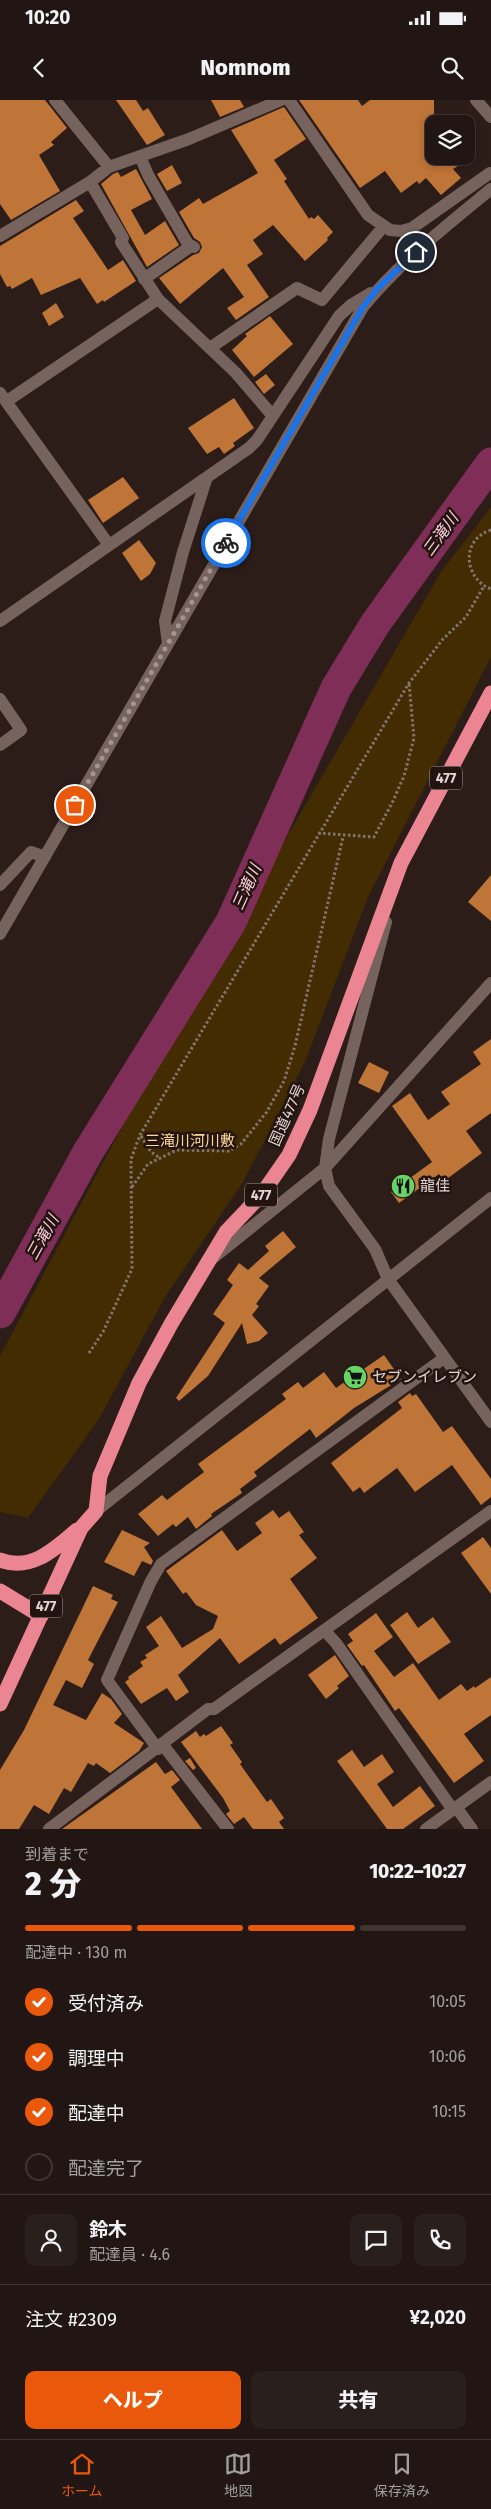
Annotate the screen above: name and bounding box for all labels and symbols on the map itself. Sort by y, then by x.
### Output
pin [395,231,437,273]
water label: 三滝川 [419,508,463,559]
courier [201,518,251,568]
road number: 477 [430,766,462,790]
pin [54,784,96,826]
water label: 三滝川 [228,860,266,913]
street label: 国道477号 [265,1081,309,1149]
park label: 三滝川河川敷 [145,1132,235,1150]
restaurant icon: 龍佳 [390,1173,416,1199]
place label: 龍佳 [420,1177,450,1195]
road number: 477 [245,1184,277,1206]
water label: 三滝川 [22,1210,63,1263]
supermarket icon: セブンイレブン [342,1364,368,1390]
place label: セブンイレブン [372,1368,477,1386]
road number: 477 [30,1594,62,1618]

